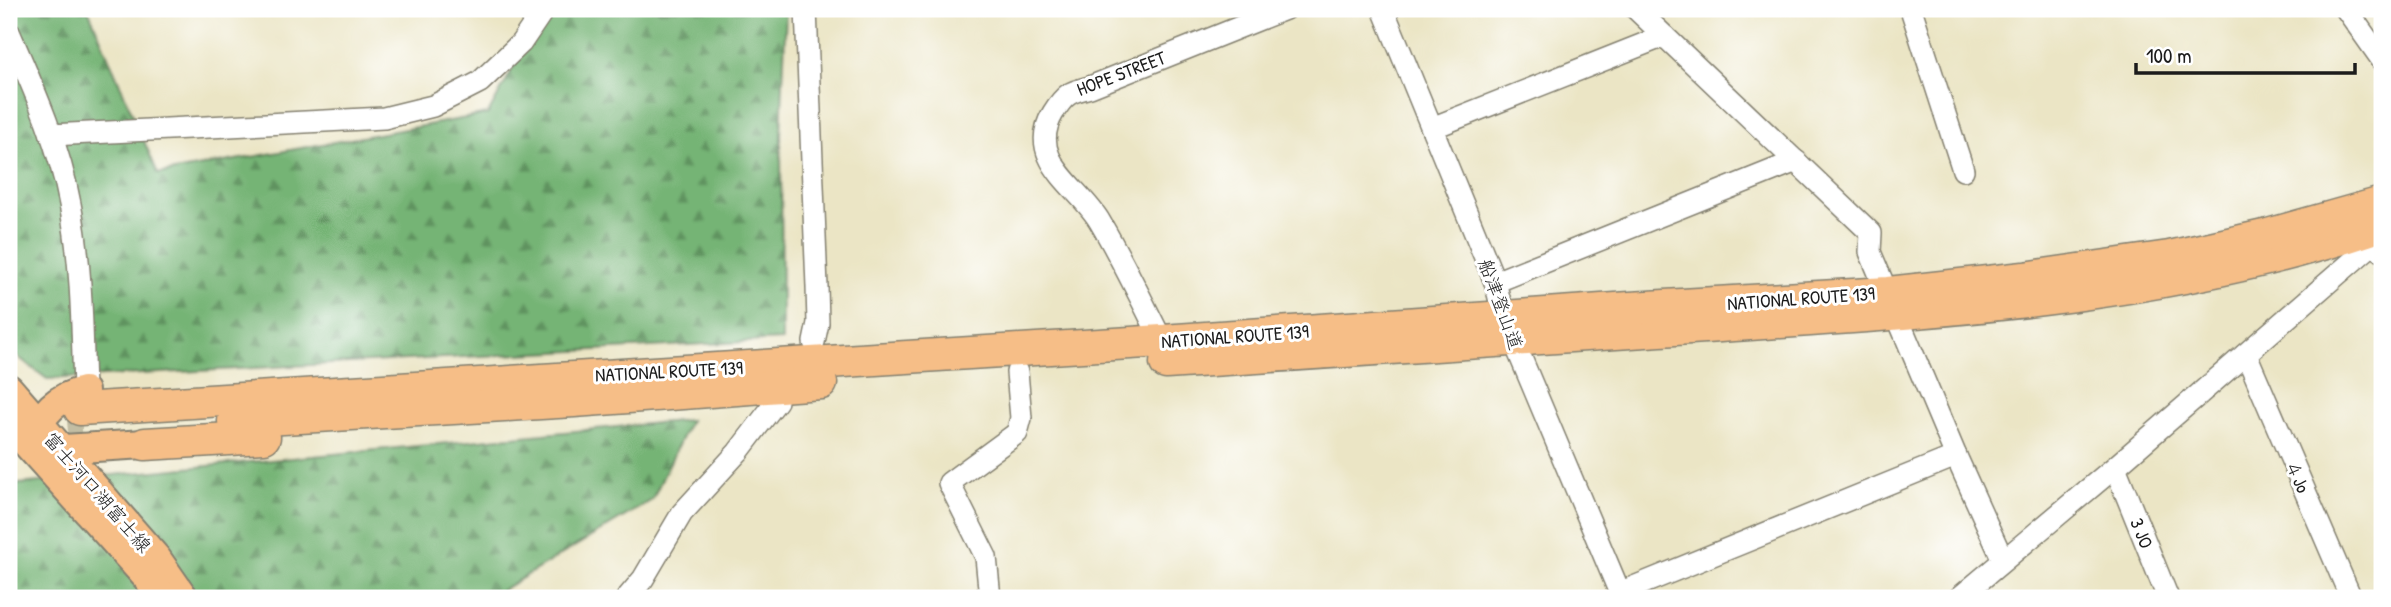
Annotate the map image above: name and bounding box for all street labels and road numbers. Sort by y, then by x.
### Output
street label: HOPE STREET [1073,44,1170,102]
street label: 船津登山道 [1473,255,1529,353]
street label: NATIONAL ROUTE 139 [1726,280,1876,316]
street label: NATIONAL ROUTE 139 [1160,318,1310,354]
street label: NATIONAL ROUTE 139 [595,354,744,388]
street label: 富士河口湖富士線 [38,426,158,558]
street label: ４Jo [2279,455,2317,497]
street label: 3 JO [2124,514,2160,552]

